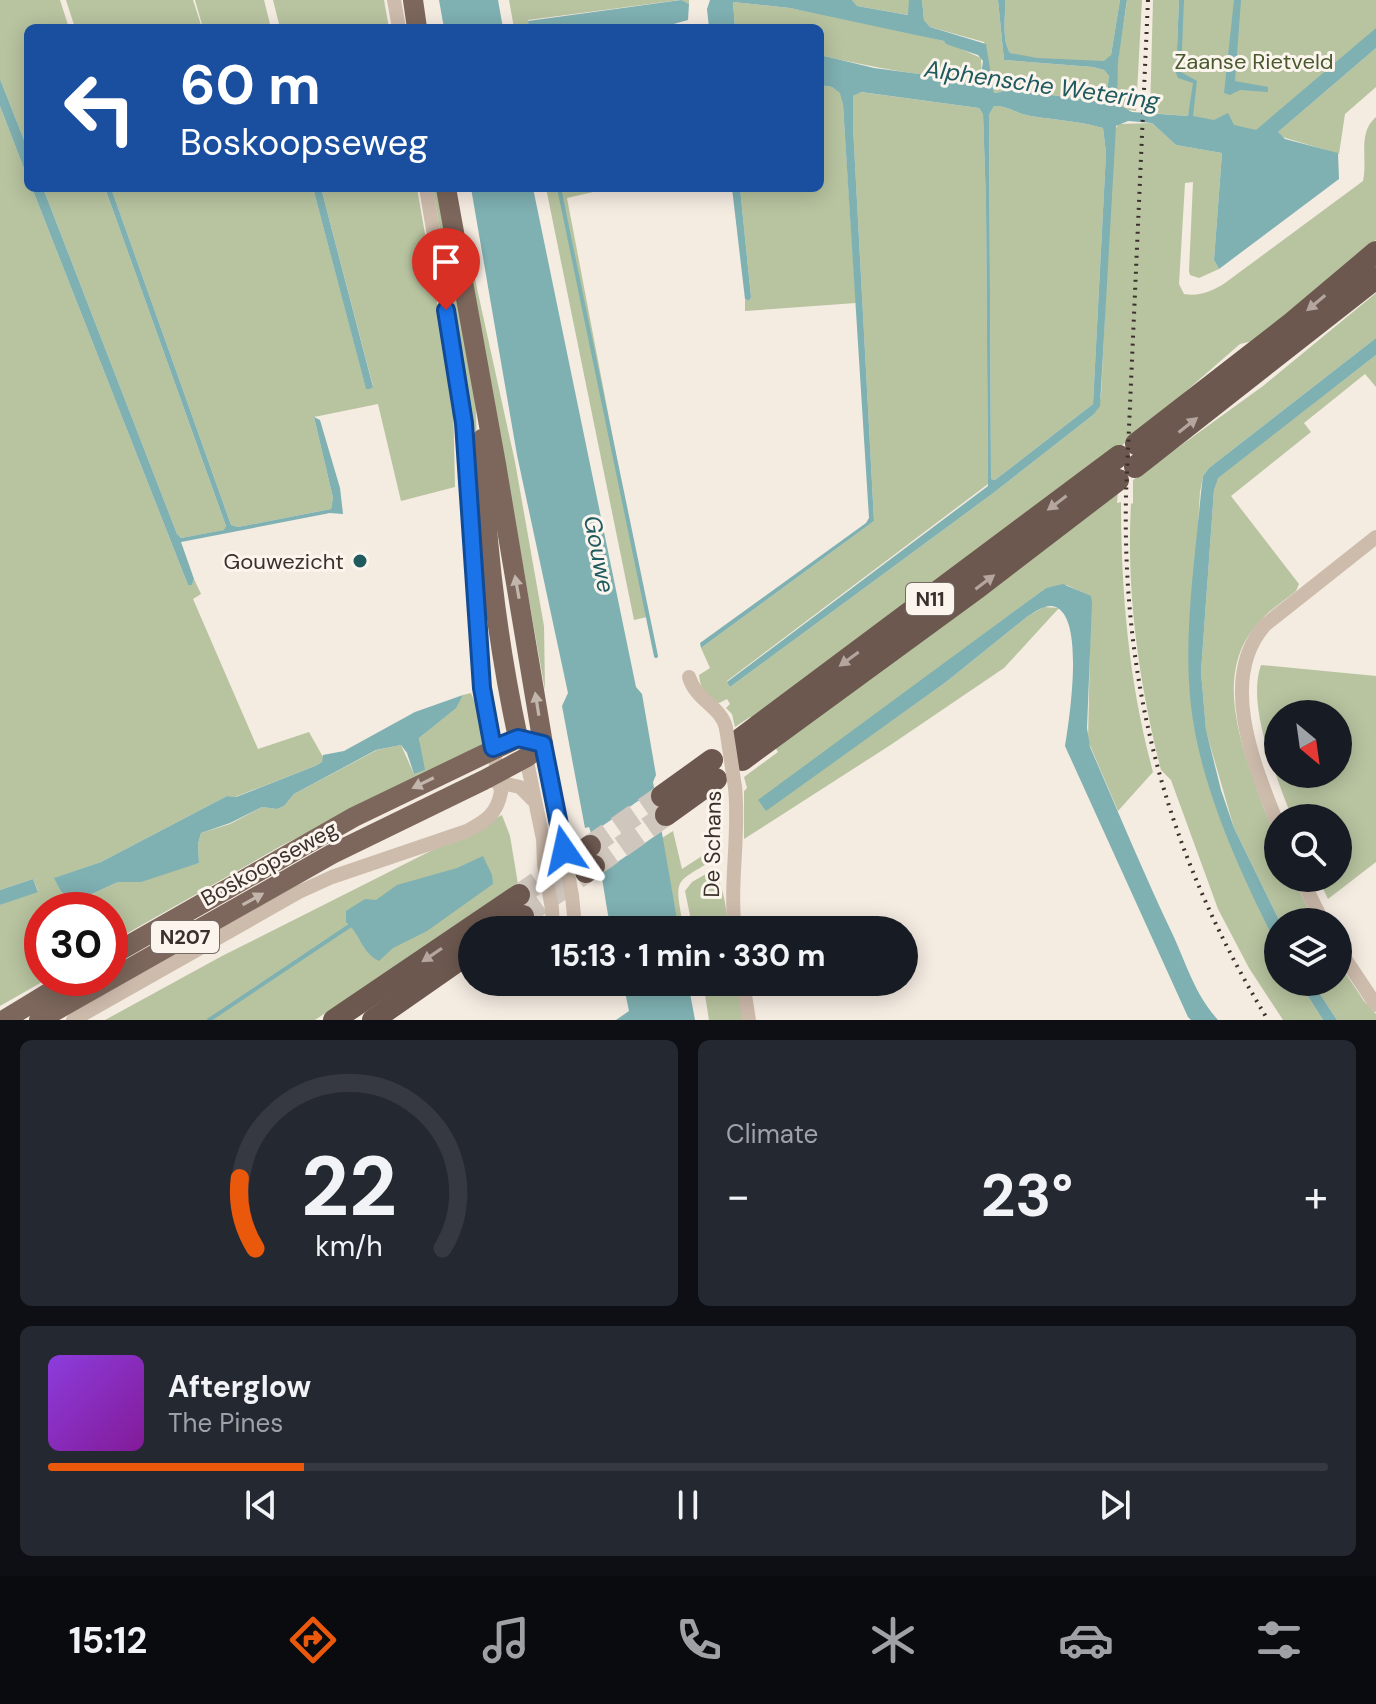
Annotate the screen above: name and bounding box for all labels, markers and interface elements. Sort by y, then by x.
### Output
park label: Zaanse Rietveld [1174,47,1334,76]
text: 60 m [180,48,321,121]
water label: Alphensche Wetering [921,53,1162,116]
icon: left [48,56,152,160]
text: Boskoopseweg [180,119,428,166]
pin [412,228,480,310]
icon: arrive [424,240,468,284]
one-way arrow [1307,294,1327,311]
one-way arrow [1178,418,1198,434]
one-way arrow [1047,495,1067,511]
water label: Gouwe [577,513,622,595]
place label: Gouwezicht [224,547,344,576]
marker: Gouwezicht [351,552,369,570]
one-way arrow [511,574,523,599]
one-way arrow [975,574,996,590]
road number: N11 [906,583,954,615]
one-way arrow [838,651,859,666]
one-way arrow [530,691,543,716]
north arrow [1264,700,1352,788]
map controls [1264,700,1352,996]
one-way arrow [412,776,435,790]
street label: De Schans [697,790,728,898]
button: search [1264,804,1352,892]
position arrow [522,808,606,892]
street label: Boskoopseweg [196,814,343,913]
speed limit sign: 30 [24,892,128,996]
one-way arrow [242,892,264,906]
button: layers [1264,908,1352,996]
road number: N207 [151,921,219,953]
text: 15:13 · 1 min · 330 m [550,936,826,975]
one-way arrow [421,948,442,963]
text: Climate [726,1117,818,1151]
text: 22 [301,1132,397,1241]
text: 23° [981,1156,1073,1235]
text: − [726,1167,750,1225]
text: + [1304,1167,1328,1225]
text: km/h [315,1228,383,1265]
text: Afterglow [168,1367,311,1406]
text: The Pines [168,1406,283,1440]
icon: previous [239,1483,283,1527]
icon: pause [666,1483,710,1527]
icon: next [1093,1483,1137,1527]
icon: directions [285,1612,341,1668]
icon: music [478,1612,534,1668]
icon: phone [671,1612,727,1668]
icon: climate [865,1612,921,1668]
icon: car [1058,1612,1114,1668]
icon: filters [1251,1612,1307,1668]
text: 15:12 [69,1617,147,1664]

